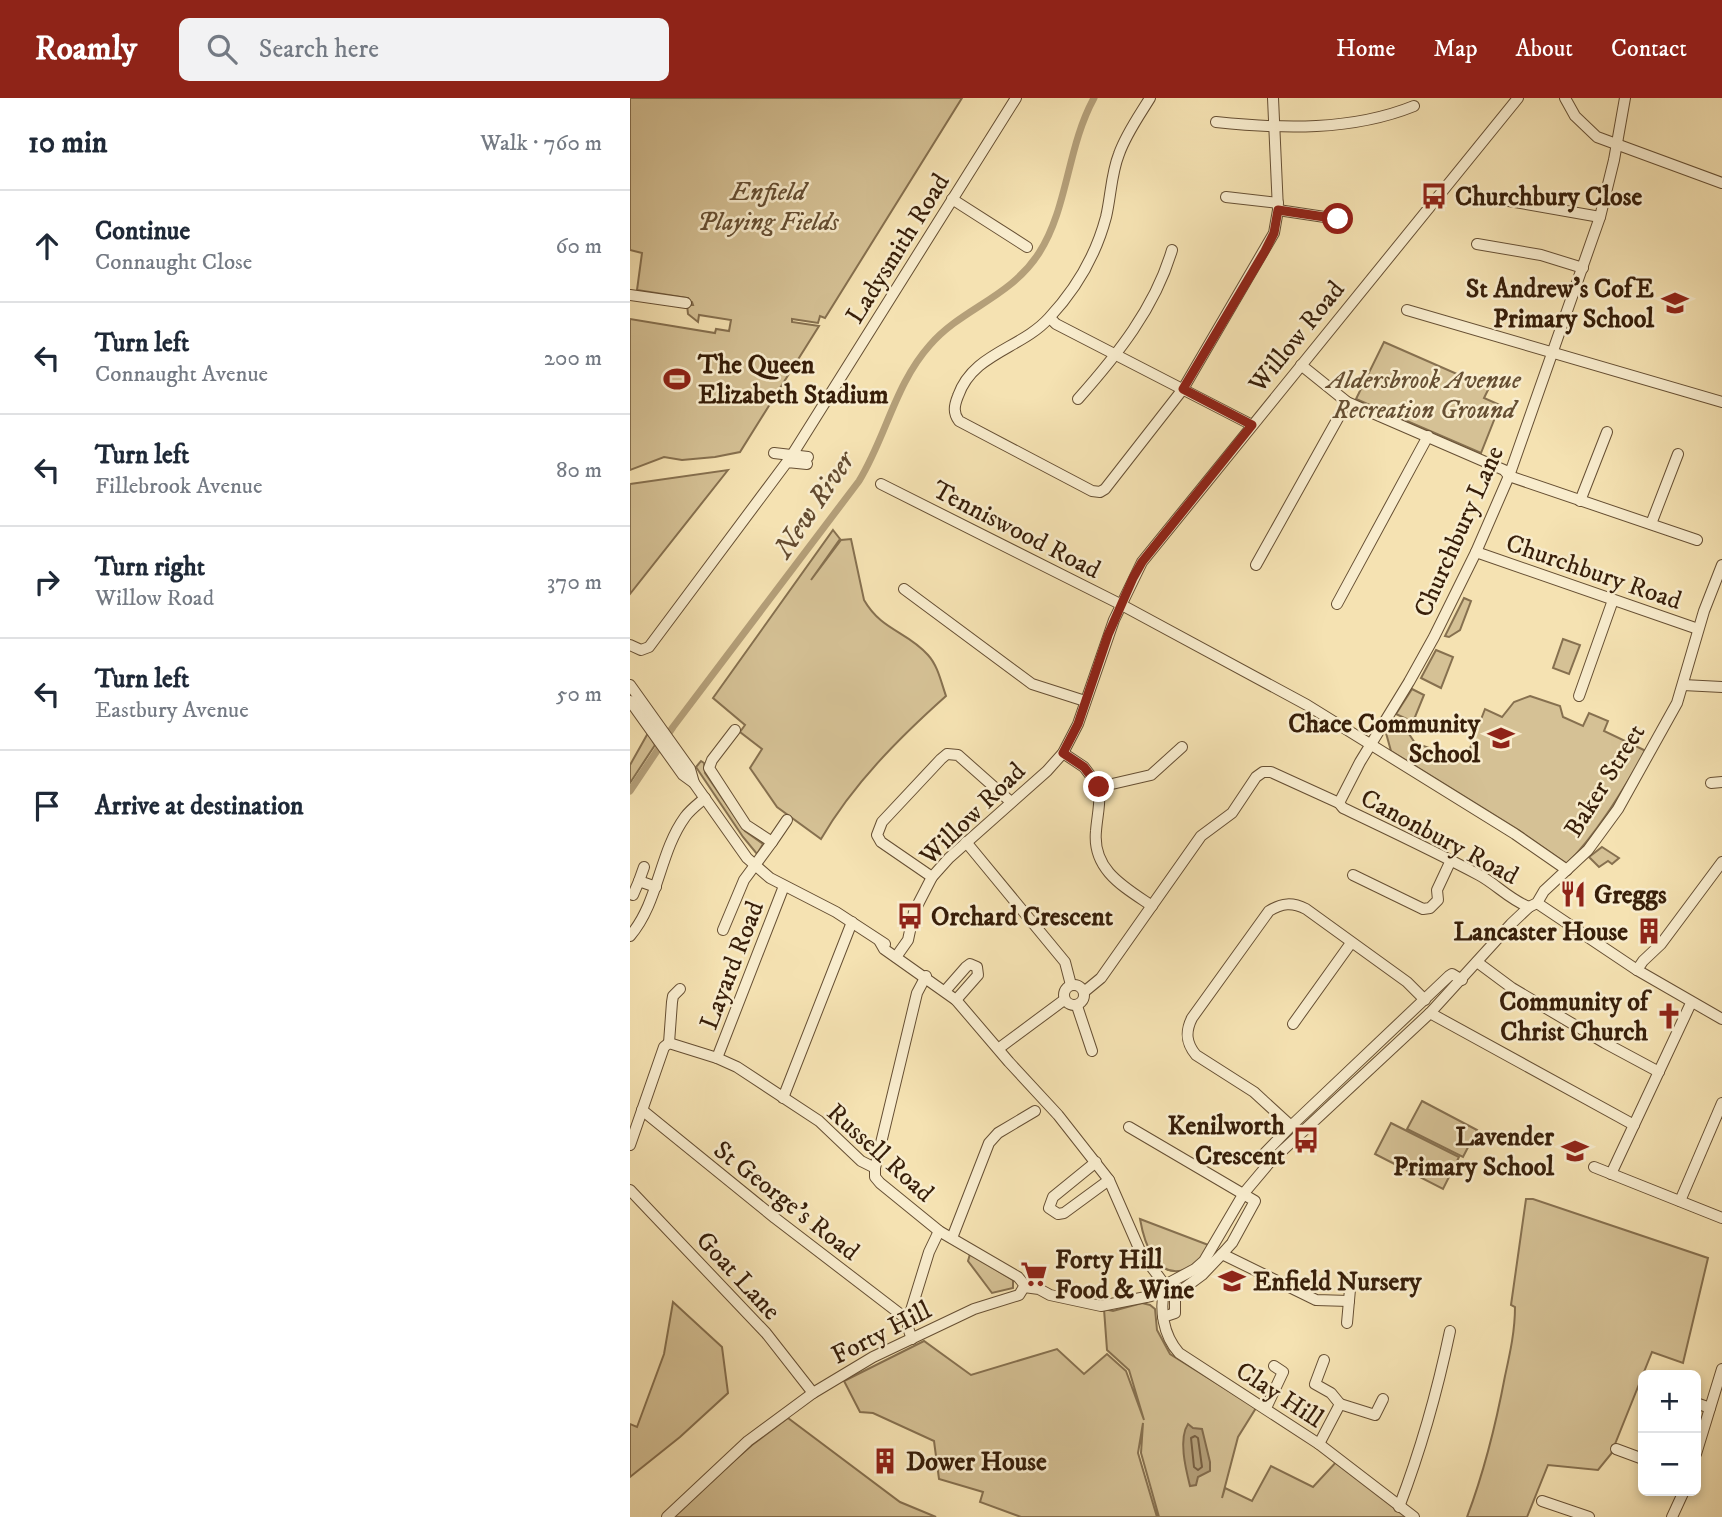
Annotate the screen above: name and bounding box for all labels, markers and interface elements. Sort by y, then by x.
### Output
search box [179,18,669,81]
text: Roamly [35,29,137,70]
icon: search [203,30,241,68]
text: Search here [259,33,379,66]
text: Home [1336,34,1395,64]
text: Map [1433,34,1478,64]
text: About [1516,34,1573,64]
text: Contact [1611,34,1687,64]
text: 10 min [28,125,107,162]
text: Walk · 760 m [480,129,602,158]
street label: Ladysmith Road [839,167,958,330]
park label: Enfield Playing Fields [697,176,840,239]
bus stop icon: Churchbury Close [1419,181,1449,211]
place label: Churchbury Close [1455,181,1642,214]
route start [1322,203,1353,234]
text: Continue [95,215,190,248]
icon: ahead [28,227,66,265]
text: 60 m [555,232,602,261]
text: Connaught Close [95,248,252,277]
place label: St Andrew's CofE Primary School [1466,273,1655,336]
street label: Willow Road [1241,274,1352,400]
school or university icon: St Andrew's CofE Primary School [1660,288,1690,318]
text: Turn left [95,327,189,360]
icon: left [28,339,66,377]
text: 200 m [544,344,602,373]
place label: The Queen Elizabeth Stadium [697,349,889,412]
text: Connaught Avenue [95,360,268,389]
sports icon: The Queen Elizabeth Stadium [662,364,692,394]
park label: Aldersbrook Avenue Recreation Ground [1324,364,1522,427]
text: Turn left [95,439,189,472]
street label: Churchbury Lane [1407,441,1512,622]
water label: New River [765,443,864,566]
icon: left [28,451,66,489]
text: 80 m [556,456,602,485]
text: Fillebrook Avenue [95,472,262,501]
street label: Tenniswood Road [927,474,1106,587]
street label: Churchbury Road [1501,527,1686,618]
text: Turn right [95,551,205,584]
icon: right [28,563,66,601]
text: 370 m [547,568,602,597]
text: Willow Road [95,584,214,613]
text: Turn left [95,663,189,696]
icon: left [28,675,66,713]
text: 50 m [556,680,602,709]
text: Eastbury Avenue [95,696,249,725]
place label: Chace Community School [1288,708,1481,771]
street label: Baker Street [1557,718,1653,844]
school or university icon: Chace Community School [1486,723,1516,753]
street label: Willow Road [912,755,1033,873]
route end [1083,771,1114,802]
street label: Canonbury Road [1355,782,1524,893]
icon: arrive [28,787,66,825]
text: Arrive at destination [95,790,304,823]
restaurant icon: Greggs [1558,879,1588,909]
place label: Greggs [1594,879,1667,912]
street label: Layard Road [693,897,772,1034]
bus stop icon: Orchard Crescent [895,901,925,931]
place label: Orchard Crescent [931,901,1114,934]
place label: Lancaster House [1453,916,1628,949]
building icon: Lancaster House [1634,916,1664,946]
place label: Community of Christ Church [1499,986,1653,1049]
church icon: Community of Christ Church [1654,1001,1684,1031]
street label: Russell Road [820,1096,940,1210]
place label: Kenilworth Crescent [1168,1110,1286,1173]
place label: Lavender Primary School [1393,1121,1555,1184]
bus stop icon: Kenilworth Crescent [1291,1125,1321,1155]
street label: St George's Road [706,1134,866,1269]
school or university icon: Lavender Primary School [1560,1136,1590,1166]
street label: Goat Lane [688,1225,787,1327]
place label: Forty Hill Food & Wine [1055,1244,1194,1307]
supermarket icon: Forty Hill Food & Wine [1019,1259,1049,1289]
school or university icon: Enfield Nursery [1217,1266,1247,1296]
place label: Enfield Nursery [1253,1266,1422,1299]
street label: Forty Hill [826,1294,937,1372]
street label: Clay Hill [1229,1355,1329,1436]
map controls [1638,1370,1701,1496]
button: + [1638,1370,1701,1433]
button: − [1638,1433,1701,1496]
building icon: Dower House [870,1446,900,1476]
place label: Dower House [906,1446,1047,1479]

